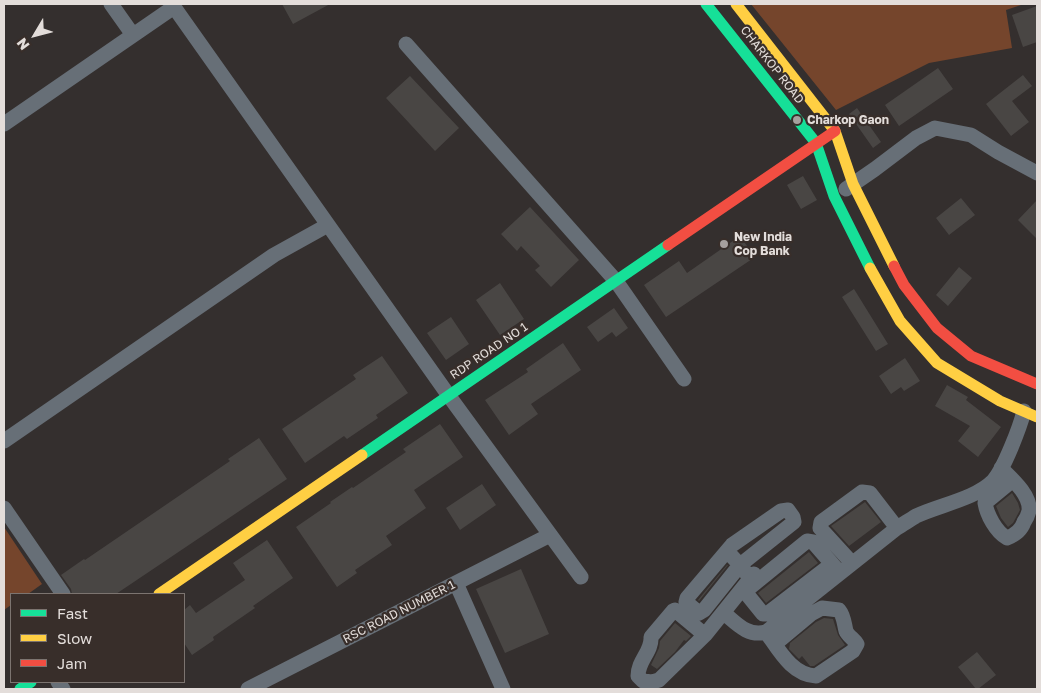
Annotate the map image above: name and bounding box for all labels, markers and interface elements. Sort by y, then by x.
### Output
north arrow [10,10,60,60]
street label: CHARKOP ROAD [737,23,807,107]
text: N [13,35,33,54]
place label: Charkop Gaon [807,113,889,127]
marker: Charkop Gaon [791,114,803,126]
place label: New India Cop Bank [734,230,792,258]
marker: New India Cop Bank [718,238,730,250]
street label: RDP ROAD NO 1 [447,320,531,382]
street label: RSC ROAD NUMBER 1 [341,577,457,647]
legend [10,593,185,683]
text: Fast [57,604,88,622]
text: Slow [57,629,92,647]
text: Jam [57,654,87,672]

